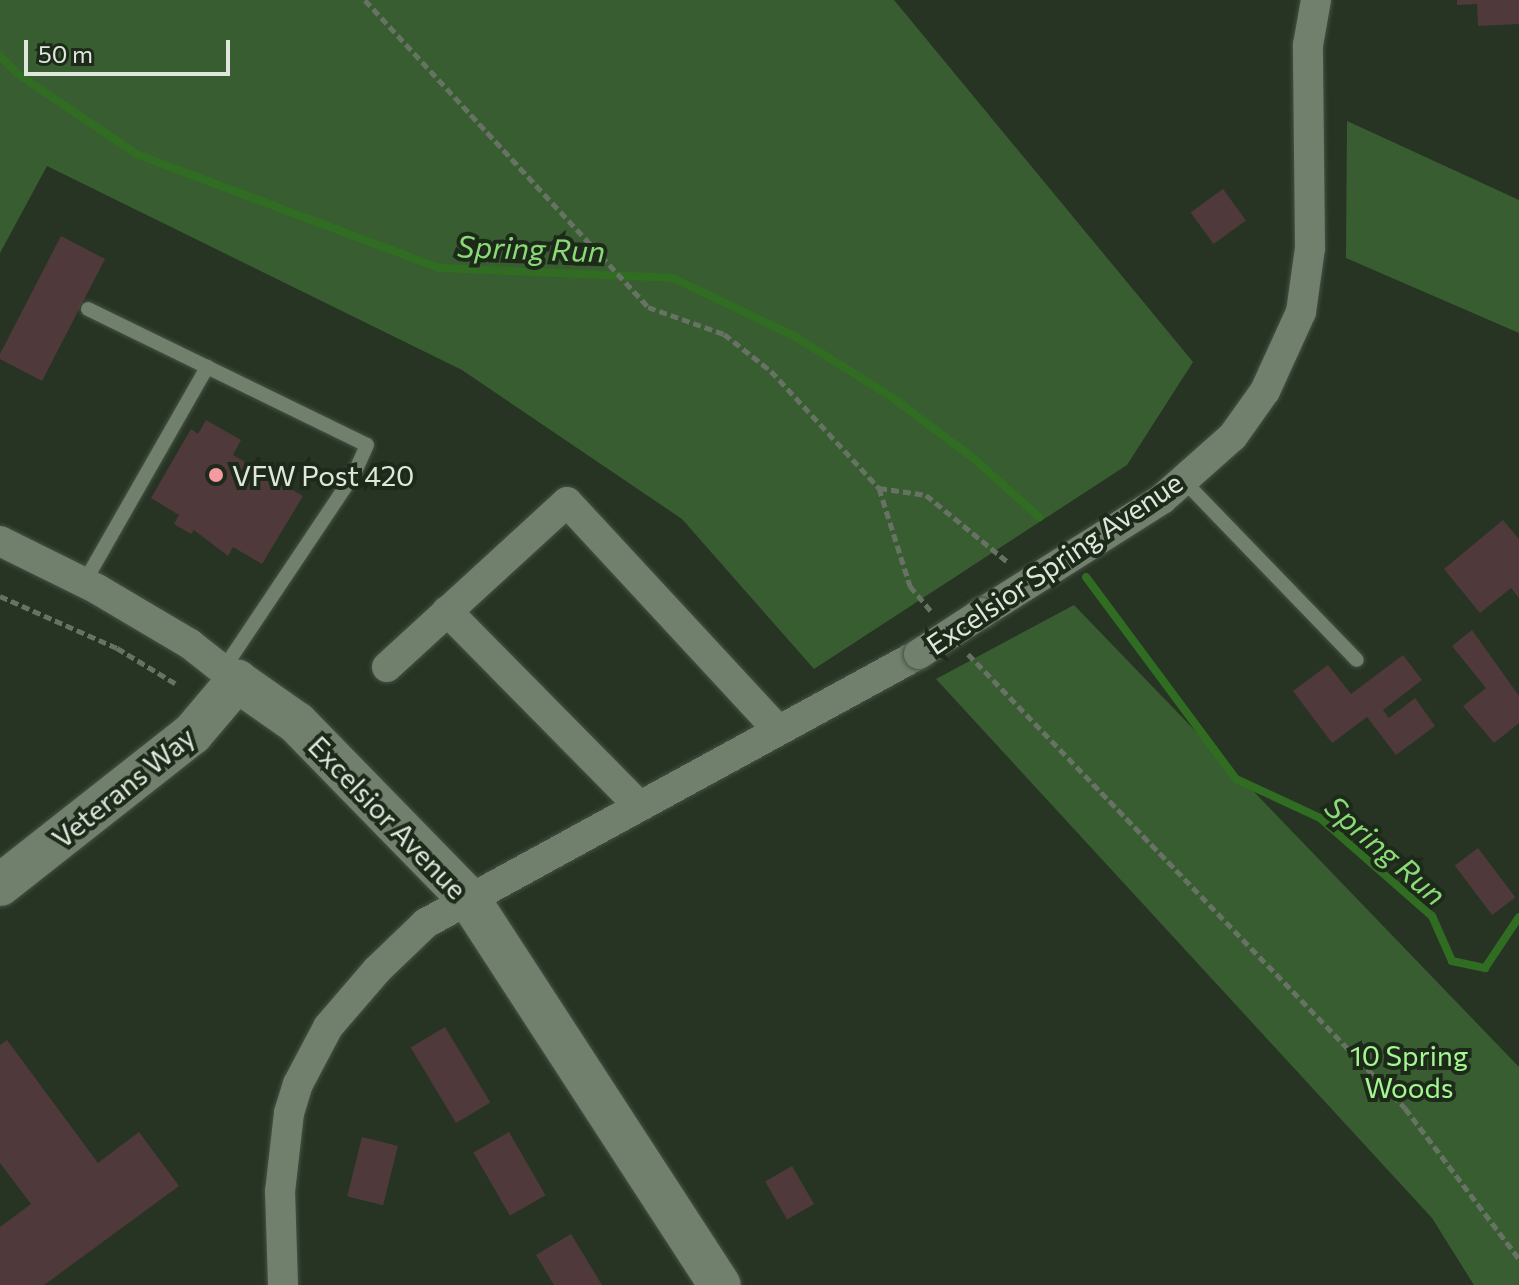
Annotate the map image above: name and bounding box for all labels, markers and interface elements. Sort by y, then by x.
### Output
scale bar [28,24,234,74]
text: 50 m [38,39,93,68]
water label: Spring Run [456,227,606,269]
place label: VFW Post 420 [232,458,414,492]
street label: Excelsior Spring Avenue [920,465,1188,661]
marker: VFW Post 420 [207,466,225,484]
street label: Veterans Way [45,719,201,855]
street label: Excelsior Avenue [302,729,474,905]
water label: Spring Run [1318,788,1454,912]
park label: 10 Spring Woods [1350,1038,1468,1104]

